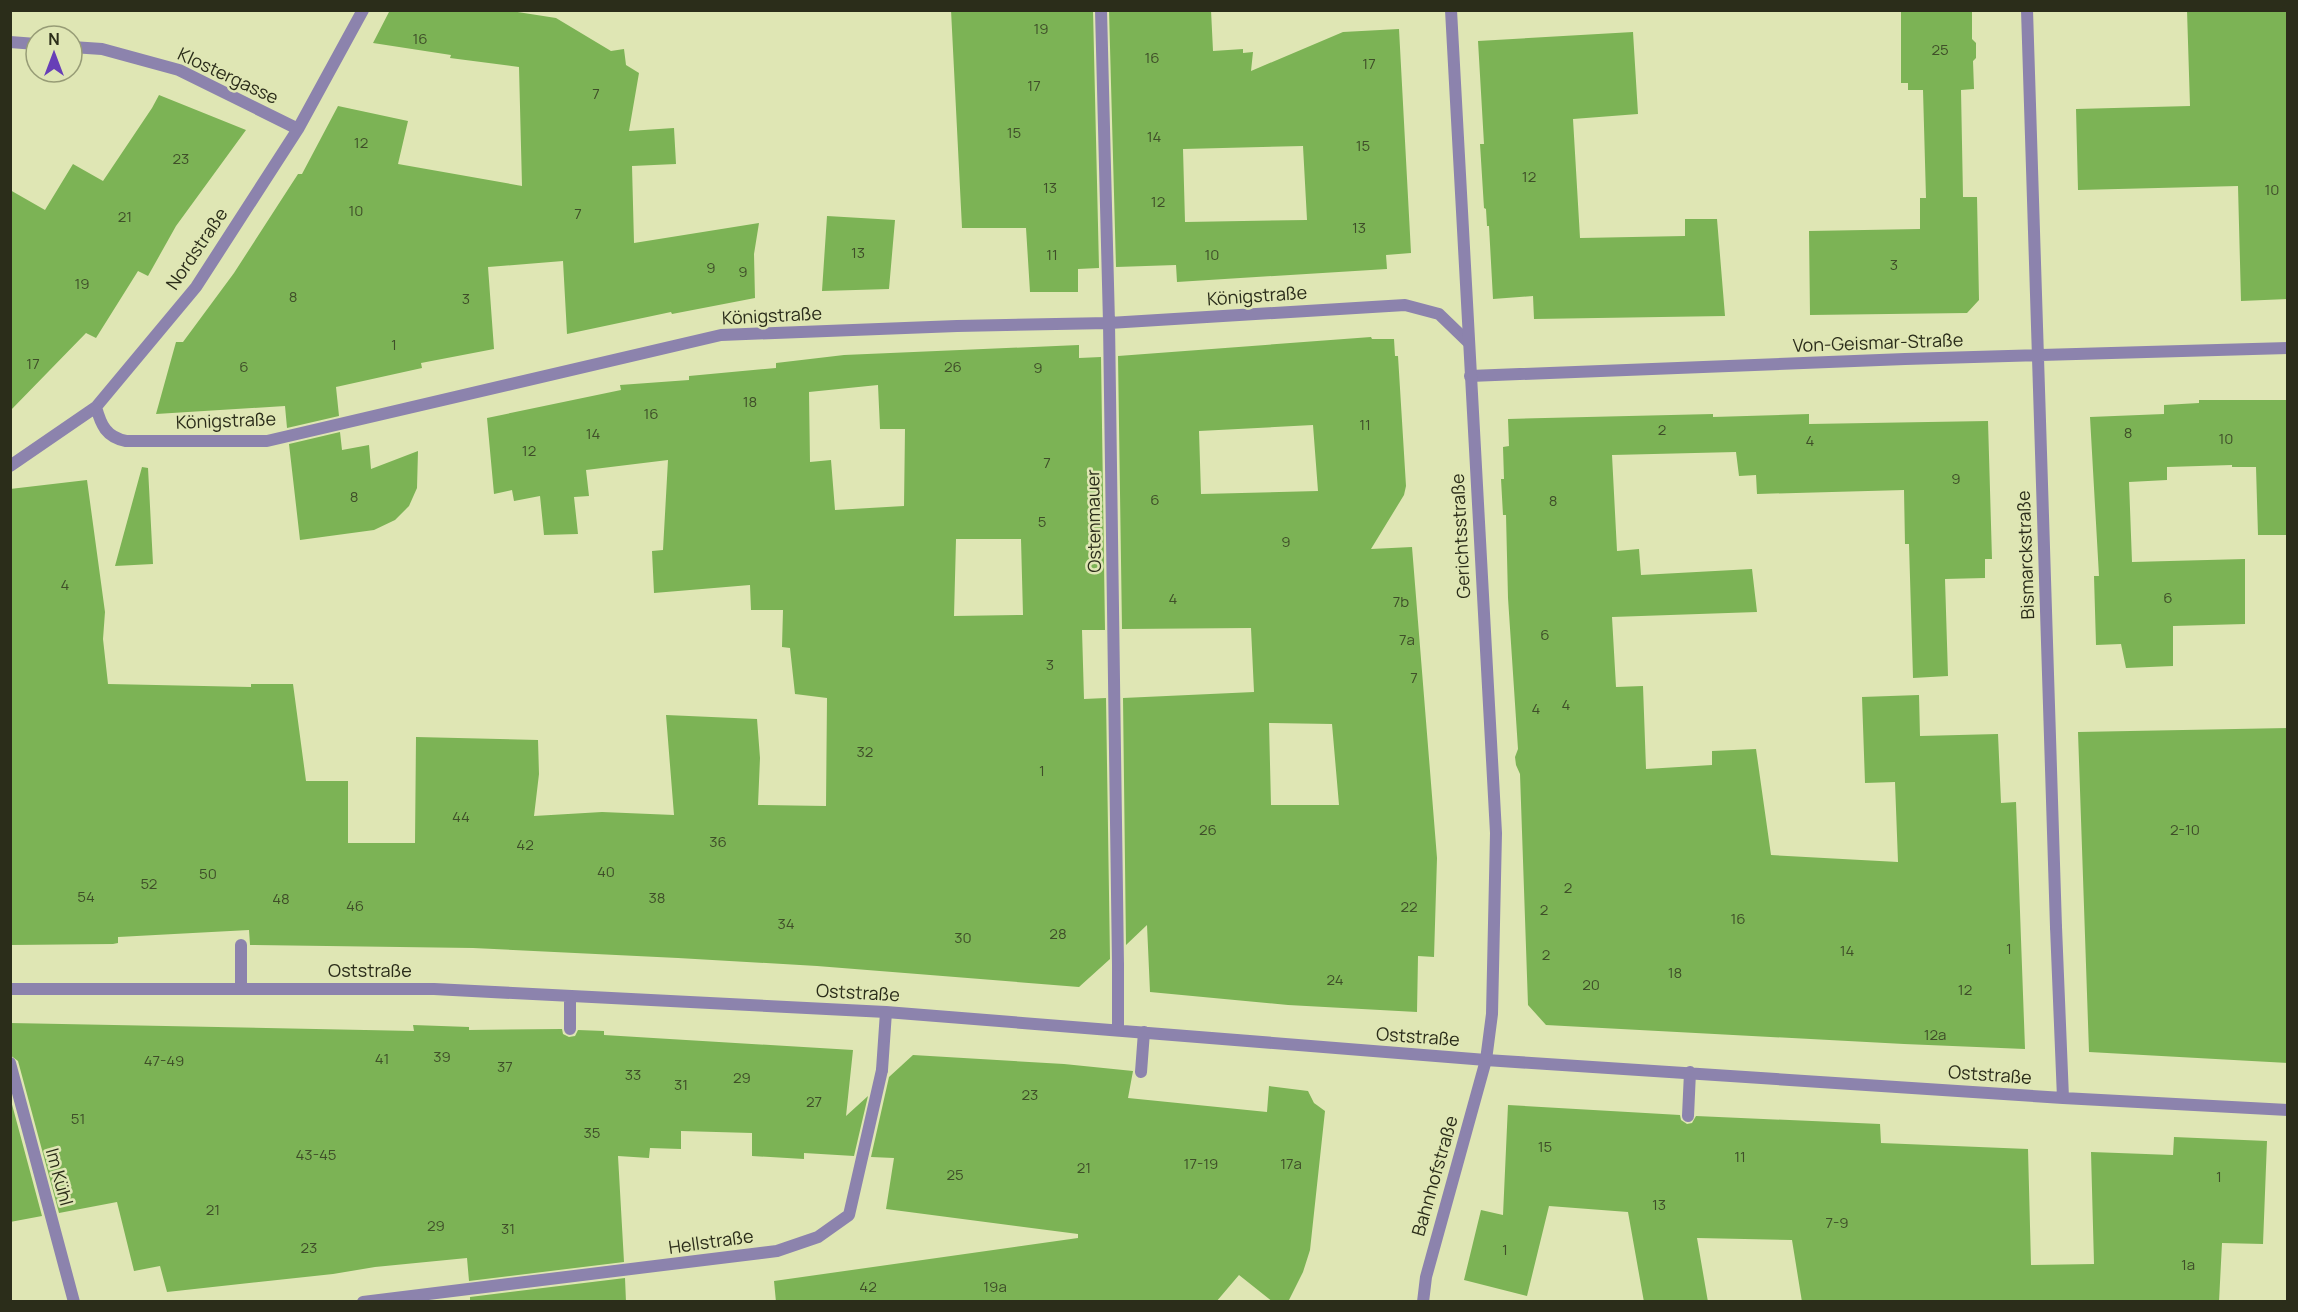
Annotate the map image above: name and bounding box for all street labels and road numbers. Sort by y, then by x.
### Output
street label: Klostergasse [174,41,283,109]
street label: Nordstraße [160,203,232,294]
street label: Königstraße [1206,280,1308,310]
street label: Königstraße [721,300,823,330]
street label: Von-Geismar-Straße [1792,327,1964,357]
street label: Königstraße [175,406,276,434]
street label: Ostenmauer [1080,469,1106,573]
street label: Gerichtsstraße [1445,473,1475,599]
street label: Bismarckstraße [2011,490,2039,620]
street label: Oststraße [328,958,412,982]
street label: Oststraße [816,978,901,1006]
street label: Oststraße [1375,1021,1461,1051]
street label: Oststraße [1947,1059,2033,1089]
street label: Bahnhofstraße [1405,1113,1463,1239]
street label: Im Kühl [41,1145,79,1208]
street label: Hellstraße [667,1223,755,1259]

